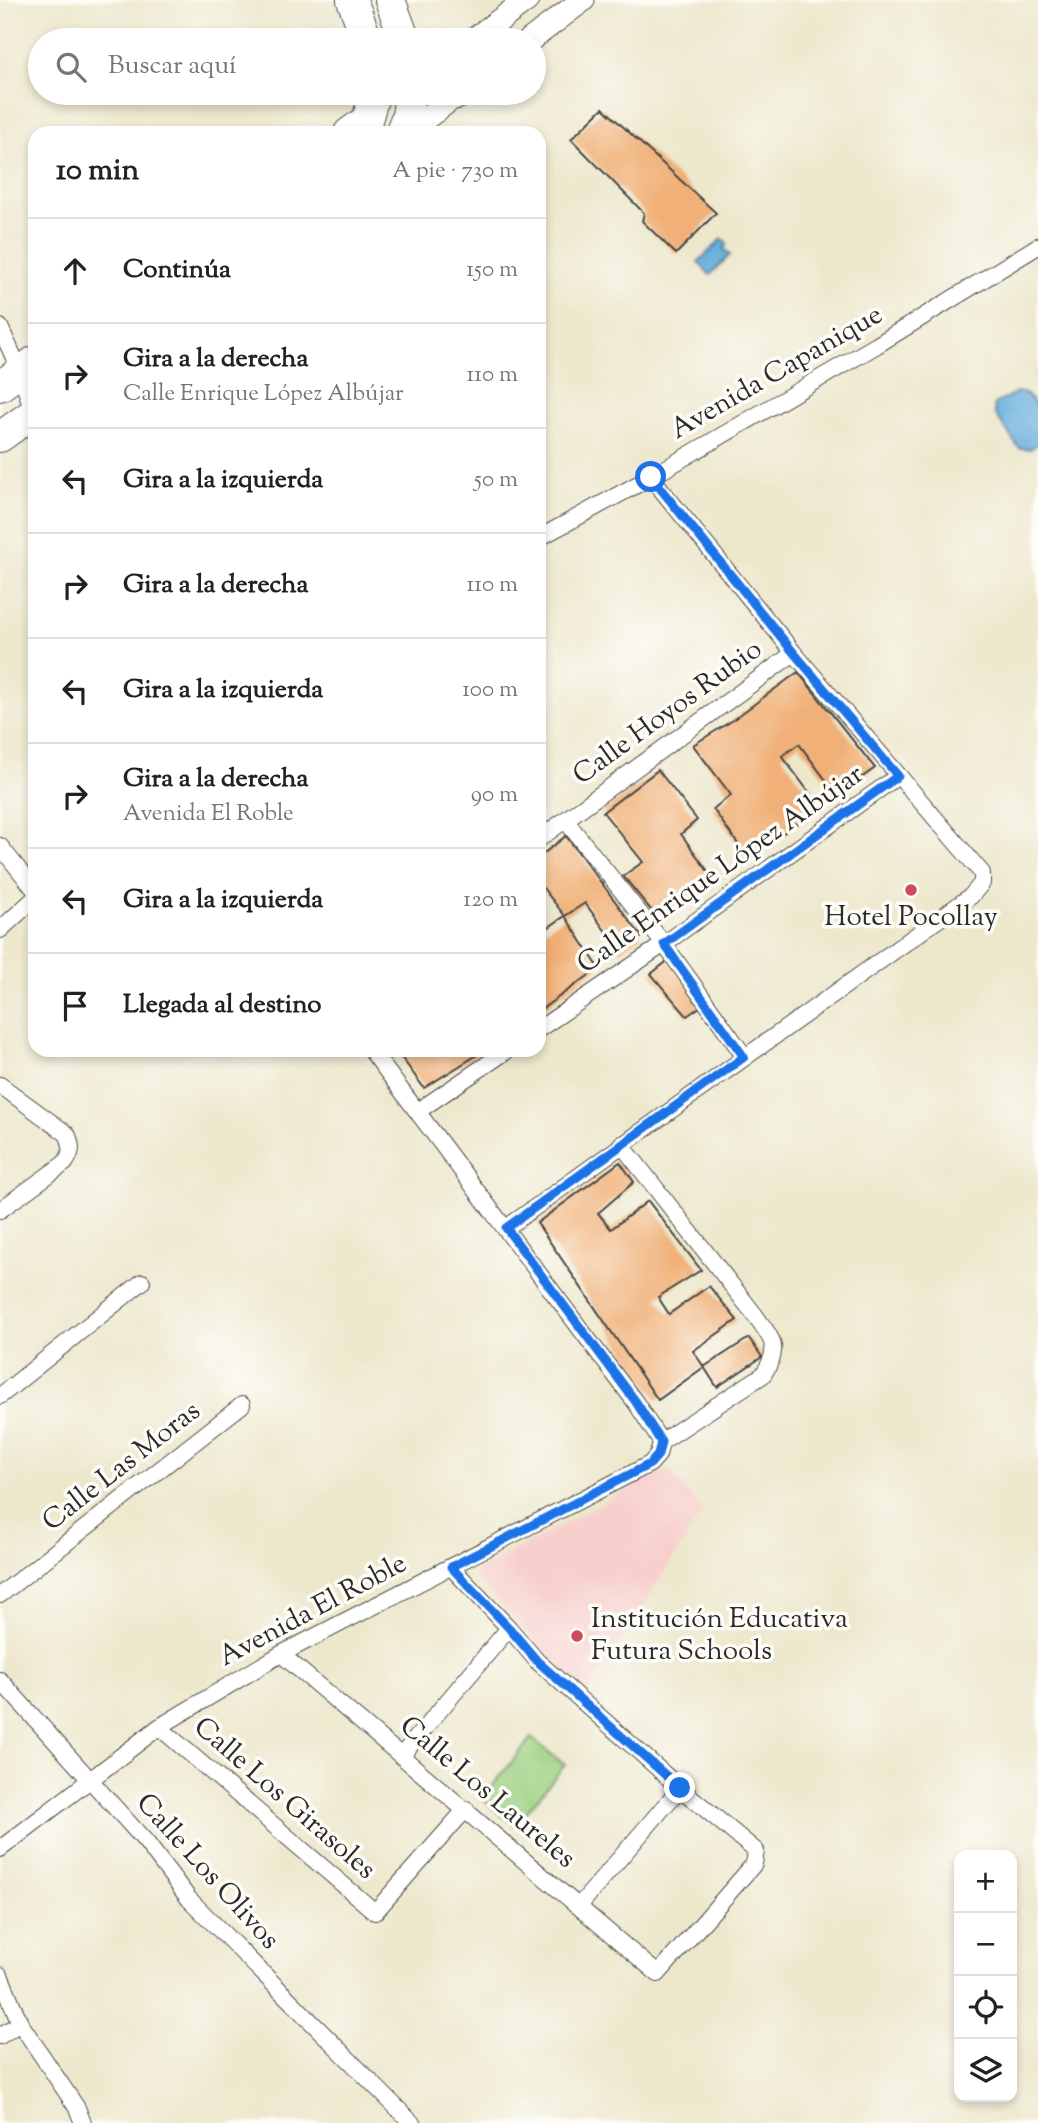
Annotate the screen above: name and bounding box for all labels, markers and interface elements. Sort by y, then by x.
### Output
search box [28,28,546,105]
icon: search [52,48,90,86]
text: Buscar aquí [108,48,237,85]
text: 10 min [56,150,139,193]
text: A pie · 730 m [392,155,518,188]
icon: ahead [56,252,94,290]
text: Continúa [123,252,231,289]
text: 150 m [466,254,518,287]
street label: Avenida Capanique [663,296,891,450]
text: Gira a la derecha [123,341,308,378]
icon: right [56,357,94,395]
text: 110 m [467,359,518,392]
text: Calle Enrique López Albújar [123,378,404,411]
route start [635,461,666,492]
icon: left [56,462,94,500]
text: Gira a la izquierda [123,462,323,499]
text: 50 m [474,464,518,497]
icon: right [56,567,94,605]
text: Gira a la derecha [123,567,308,604]
text: 110 m [467,569,518,602]
street label: Calle Hoyos Rubio [565,631,771,795]
icon: left [56,672,94,710]
text: Gira a la izquierda [123,672,323,709]
text: 100 m [462,674,518,707]
street label: Calle Enrique López Albújar [570,755,873,984]
text: Gira a la derecha [123,761,308,798]
icon: right [56,777,94,815]
text: 90 m [471,779,518,812]
text: Avenida El Roble [123,798,294,831]
icon: left [56,882,94,920]
text: Gira a la izquierda [123,882,323,919]
marker: Hotel Pocollay [903,882,919,898]
text: 120 m [463,884,518,917]
place label: Hotel Pocollay [824,898,998,938]
icon: arrive [56,987,94,1025]
text: Llegada al destino [123,987,321,1024]
street label: Calle Las Moras [34,1392,210,1542]
street label: Avenida El Roble [212,1545,414,1677]
place label: Institución Educativa Futura Schools [591,1600,848,1672]
marker: Institución Educativa Futura Schools [569,1628,585,1644]
street label: Calle Los Laureles [390,1707,584,1879]
street label: Calle Los Girasoles [184,1708,384,1890]
route end [664,1772,695,1803]
street label: Calle Los Olivos [126,1785,288,1959]
map controls [954,1850,1017,2102]
button: + [954,1850,1017,1913]
button: − [954,1913,1017,1976]
button: locate [954,1976,1017,2039]
button: layers [954,2039,1017,2102]

